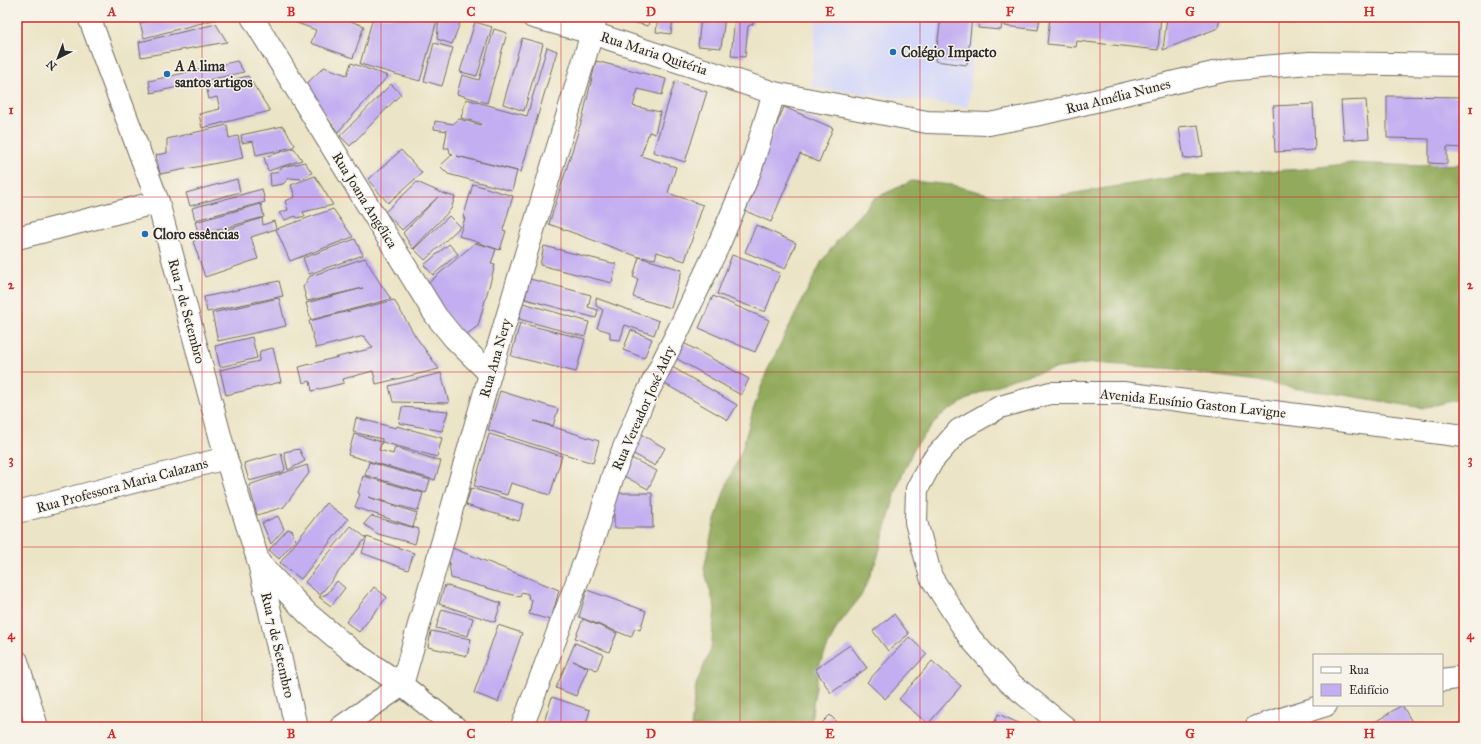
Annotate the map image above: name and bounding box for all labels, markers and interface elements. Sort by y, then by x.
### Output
text: A [107,4,117,20]
text: B [287,4,296,20]
text: C [467,4,476,20]
text: D [646,4,656,20]
text: E [825,4,835,20]
text: F [1006,4,1015,20]
text: G [1185,4,1195,20]
text: H [1363,4,1375,20]
street label: Rua Maria Quitéria [598,28,710,79]
north arrow [38,38,78,78]
place label: Colégio Impacto [901,44,996,62]
marker: Colégio Impacto [888,47,898,57]
text: N [43,57,59,73]
place label: A A lima santos artigos [174,58,253,92]
marker: A A lima santos artigos [162,69,172,79]
street label: Rua Amélia Nunes [1064,75,1172,118]
text: 1 [8,102,14,118]
text: 1 [1467,102,1473,118]
street label: Rua Joana Angélica [327,149,401,252]
place label: Cloro essências [153,226,239,243]
marker: Cloro essências [140,229,150,239]
street label: Rua 7 de Setembro [164,257,209,365]
text: 2 [8,277,15,293]
text: 2 [1467,277,1474,293]
street label: Rua Ana Nery [476,316,515,400]
street label: Rua Vereador José Adry [608,343,680,474]
street label: Avenida Eusínio Gaston Lavigne [1098,385,1287,422]
text: 3 [8,452,14,468]
text: 3 [1467,452,1473,468]
street label: Rua Professora Maria Calazans [35,454,210,517]
street label: Rua 7 de Setembro [257,591,298,700]
text: 4 [7,627,15,643]
text: 4 [1466,627,1474,643]
legend [1313,654,1443,706]
text: Rua [1349,663,1370,677]
text: Edifício [1349,683,1389,697]
text: A [107,726,117,742]
text: B [287,726,296,742]
text: C [467,726,476,742]
text: D [646,726,656,742]
text: E [825,726,835,742]
text: F [1006,726,1015,742]
text: G [1185,726,1195,742]
text: H [1363,726,1375,742]

